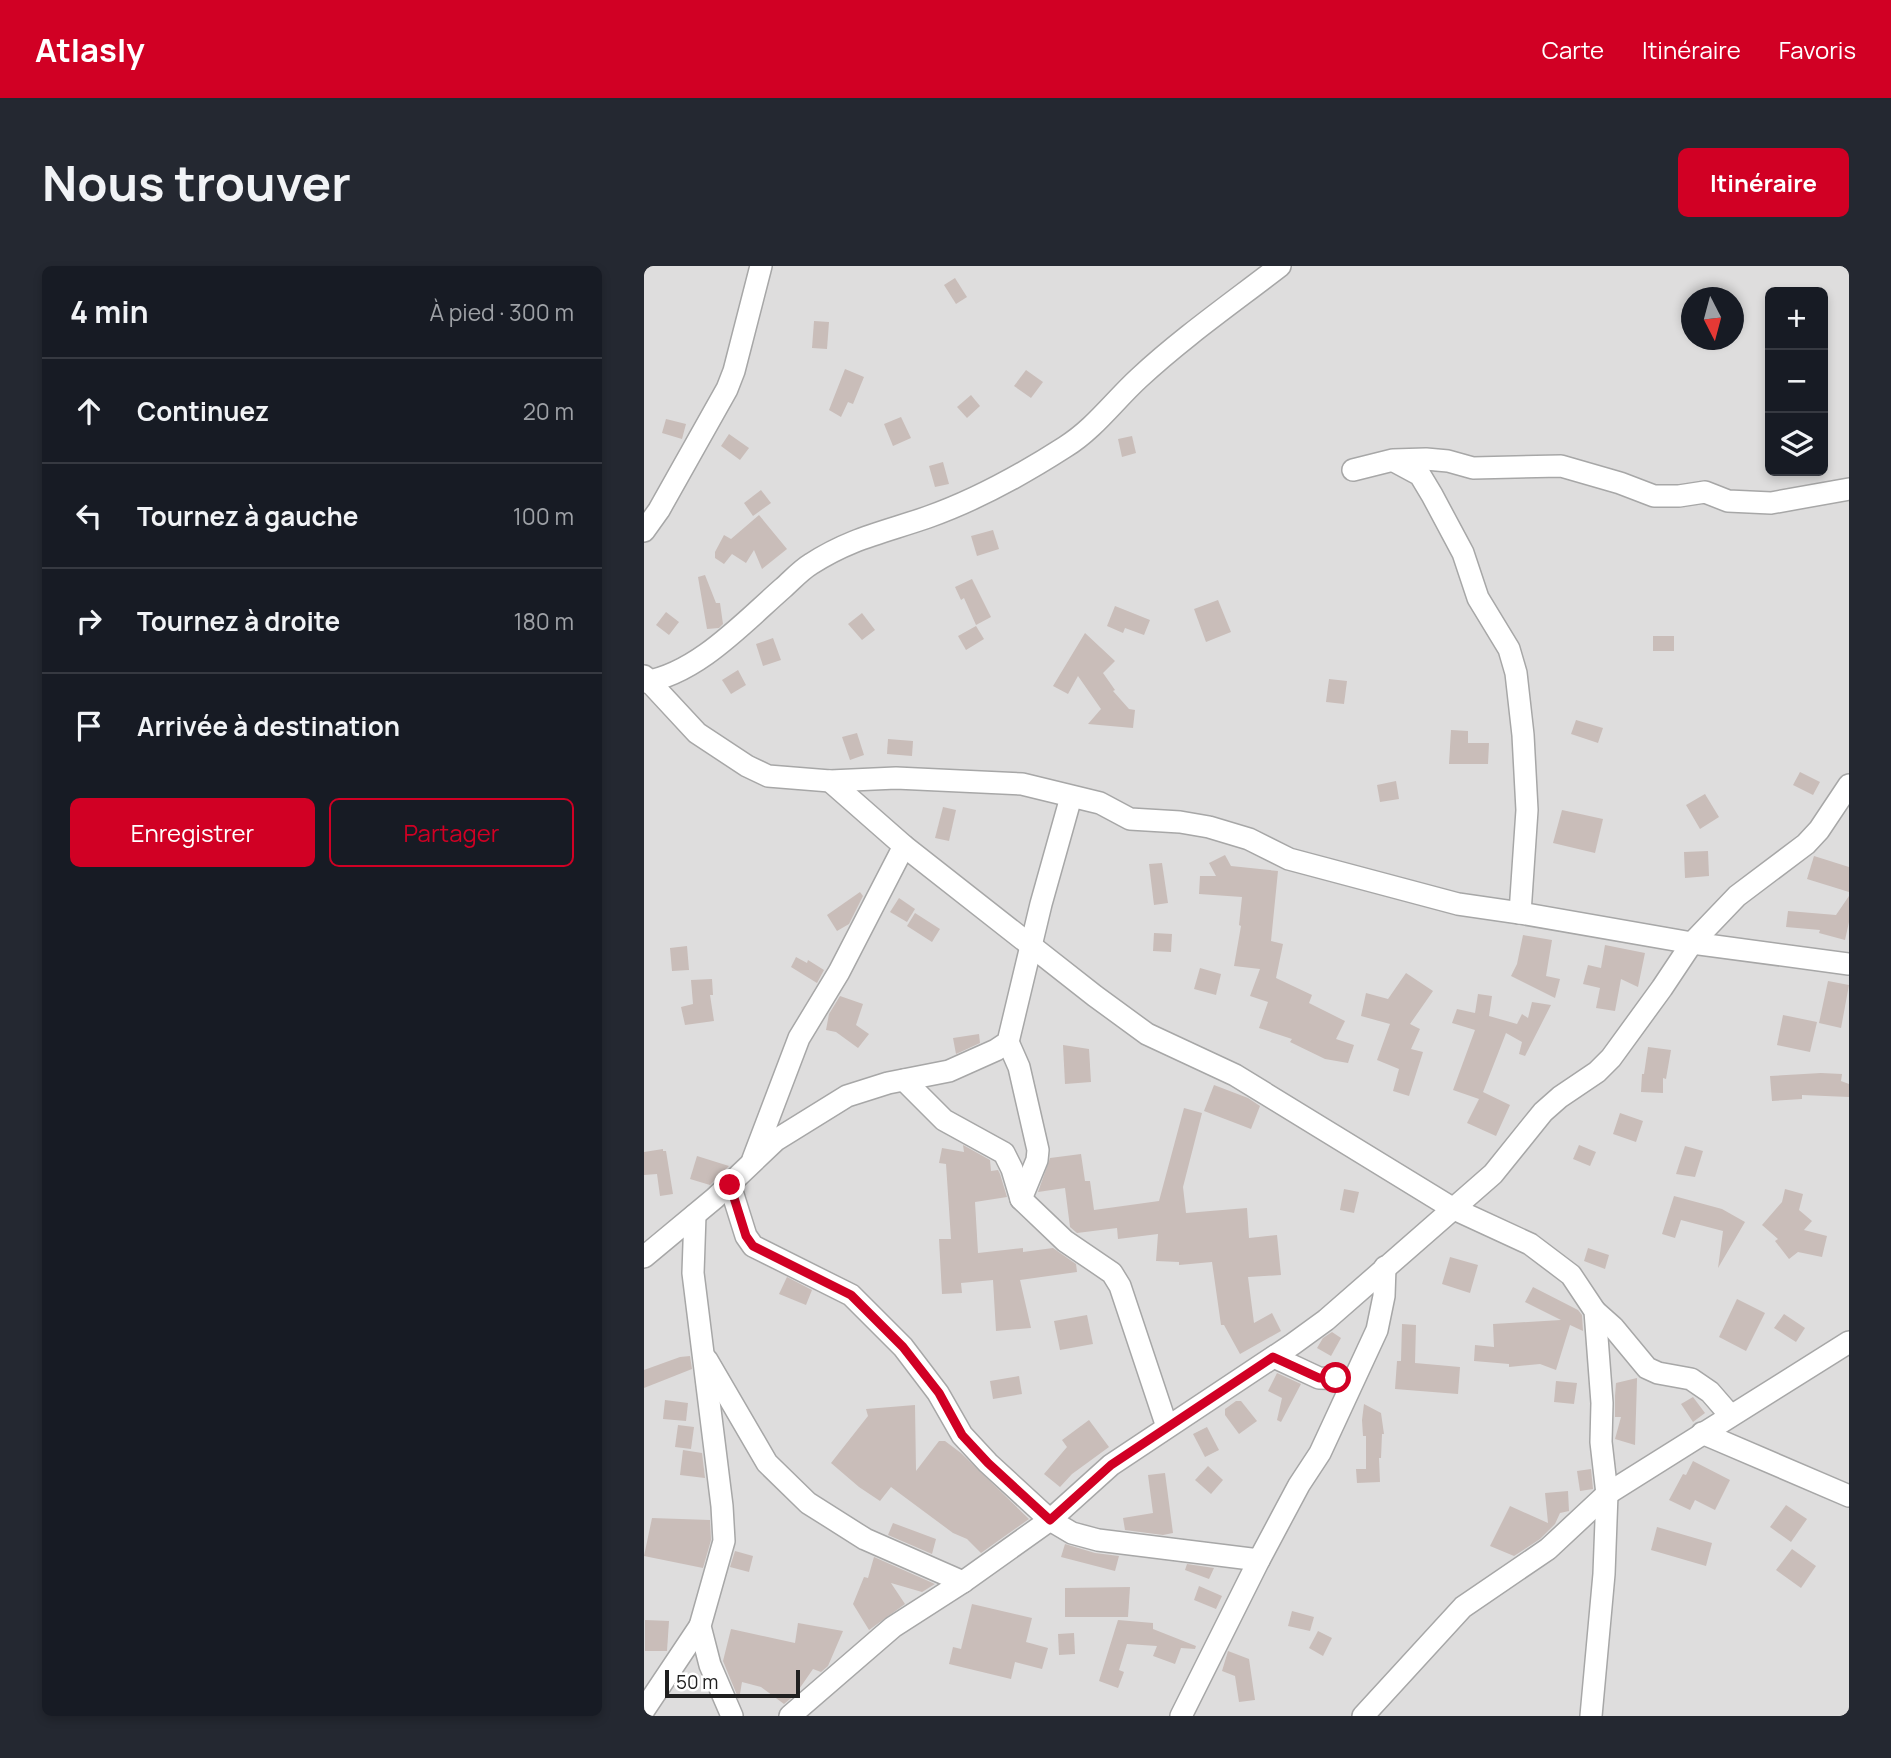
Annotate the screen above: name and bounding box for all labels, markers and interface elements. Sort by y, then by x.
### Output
text: Atlasly [35,27,145,72]
text: Carte [1542,33,1604,66]
text: Itinéraire [1642,33,1741,66]
text: Favoris [1779,33,1856,66]
button: Itinéraire [1678,148,1849,217]
text: Nous trouver [42,149,351,216]
north arrow [1681,287,1744,350]
map controls [1765,287,1828,476]
button: + [1765,287,1828,350]
text: 4 min [70,291,148,332]
text: À pied · 300 m [429,296,574,328]
button: − [1765,350,1828,413]
icon: ahead [70,392,108,430]
text: Continuez [137,393,269,429]
text: 20 m [523,395,574,427]
button: layers [1765,413,1828,476]
icon: left [70,497,108,535]
text: Tournez à gauche [137,498,358,534]
text: 100 m [513,500,574,532]
icon: right [70,602,108,640]
text: Tournez à droite [137,603,340,639]
text: 180 m [514,605,574,637]
icon: arrive [70,707,108,745]
text: Arrivée à destination [137,708,400,744]
button: Enregistrer [70,798,315,867]
button: Partager [329,798,574,867]
route end [714,1169,745,1200]
route start [1320,1362,1351,1393]
scale bar [665,1667,800,1699]
text: 50 m [676,1669,718,1695]

